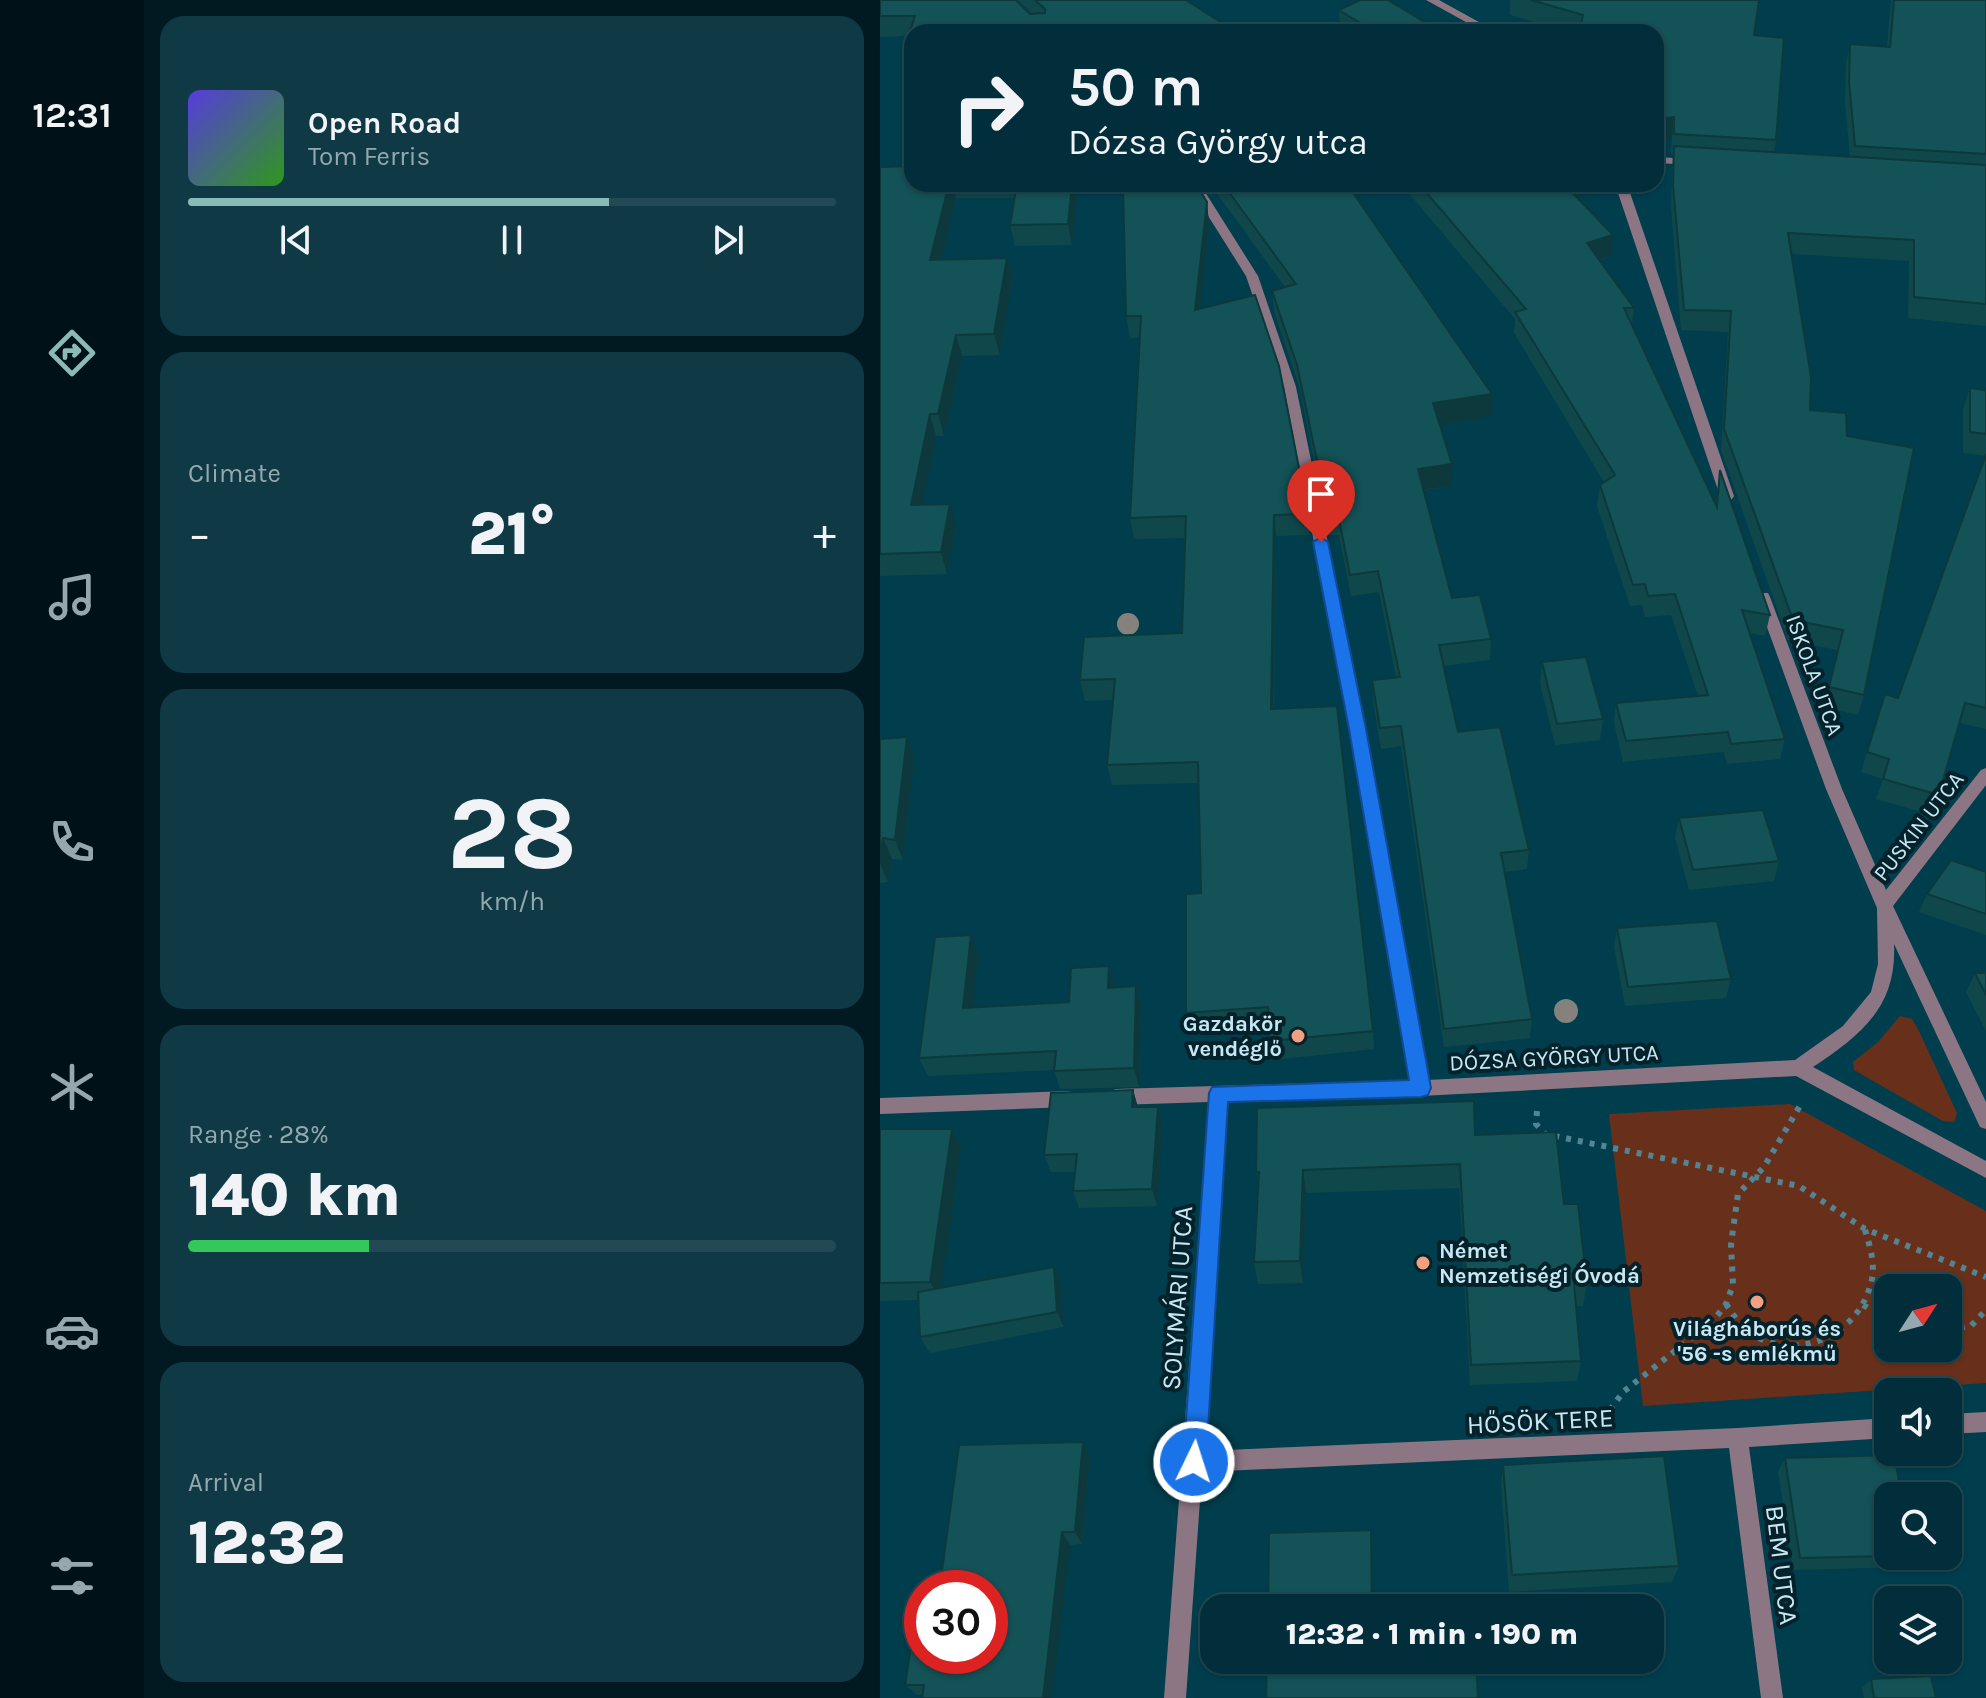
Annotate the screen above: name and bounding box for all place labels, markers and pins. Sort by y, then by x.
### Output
pin [1287,460,1355,542]
place label: Gazdakör vendéglő [1183,1011,1282,1062]
marker: Gazdakör vendéglő [1289,1027,1307,1045]
place label: Német Nemzetiségi Óvodá [1439,1238,1640,1289]
marker: Német Nemzetiségi Óvodá [1414,1254,1432,1272]
marker: Világháborús és '56 -s emlékmű [1748,1293,1766,1311]
place label: Világháborús és '56 -s emlékmű [1673,1316,1841,1367]

